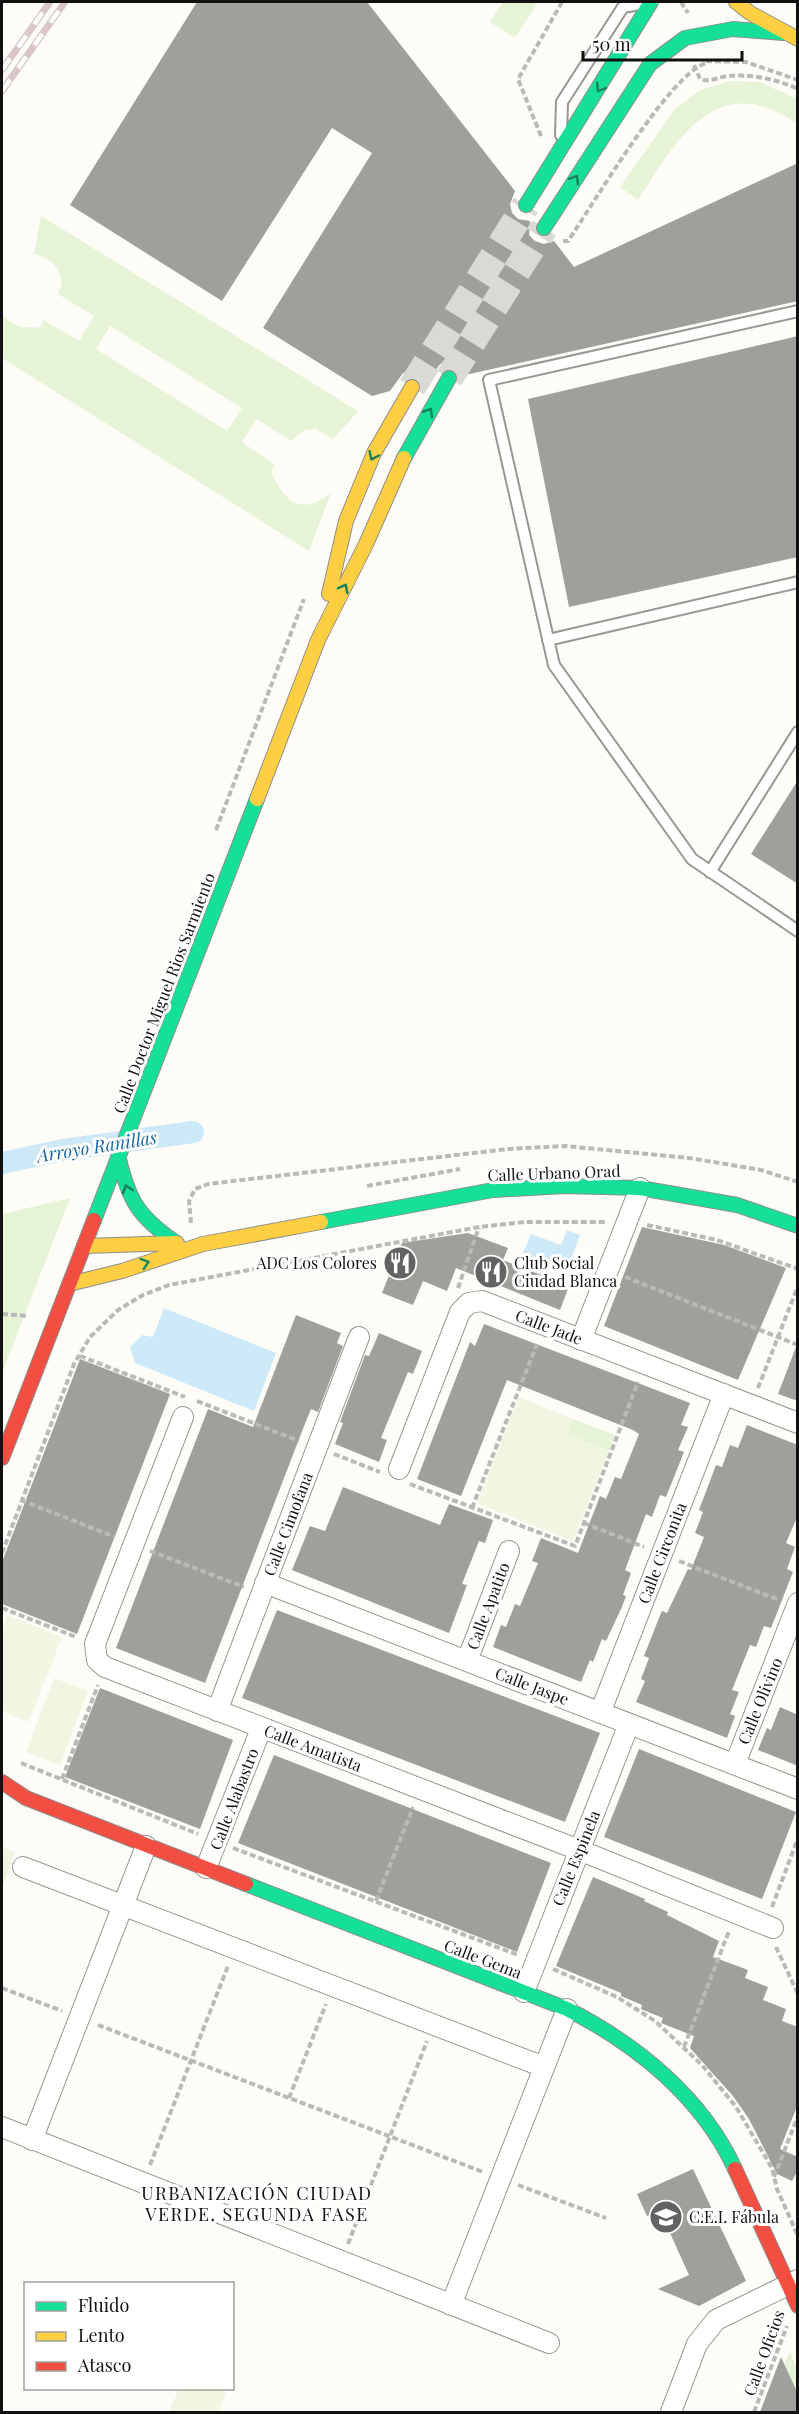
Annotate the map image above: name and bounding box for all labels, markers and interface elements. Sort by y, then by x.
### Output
scale bar [583,24,742,62]
text: 50 m [592,32,631,56]
one-way arrow [595,82,607,92]
one-way arrow [568,175,580,185]
one-way arrow [421,408,433,418]
one-way arrow [369,450,381,461]
one-way arrow [337,583,349,594]
street label: Calle Doctor Miguel Rios Sarmiento [108,869,219,1116]
water label: Arroyo Ranillas [33,1125,159,1168]
street label: Calle Urbano Orad [487,1160,621,1185]
one-way arrow [122,1184,134,1195]
restaurant icon: ADC Los Colores [382,1245,418,1281]
place label: ADC Los Colores [256,1252,377,1273]
place label: Club Social Ciudad Blanca [514,1252,617,1291]
restaurant icon: Club Social Ciudad Blanca [473,1254,509,1290]
one-way arrow [139,1258,150,1270]
street label: Calle Jade [513,1304,586,1349]
street label: Calle Cimofana [258,1469,317,1579]
street label: Calle Circonita [633,1499,691,1607]
street label: Calle Apatito [461,1559,514,1652]
street label: Calle Olivino [733,1654,787,1747]
street label: Calle Jaspe [492,1662,572,1709]
street label: Calle Amatista [261,1719,365,1776]
street label: Calle Alabastro [204,1745,263,1853]
street label: Calle Espinela [547,1807,604,1909]
street label: Calle Gema [441,1934,525,1983]
district label: URBANIZACIÓN CIUDAD VERDE. SEGUNDA FASE [141,2181,373,2226]
school or university icon: C.E.I. Fábula [648,2199,684,2235]
place label: C.E.I. Fábula [689,2206,779,2227]
legend [24,2282,234,2390]
text: Fluido [78,2293,129,2317]
street label: Calle Oficios [738,2307,789,2399]
text: Lento [78,2323,125,2347]
text: Atasco [77,2353,131,2377]

